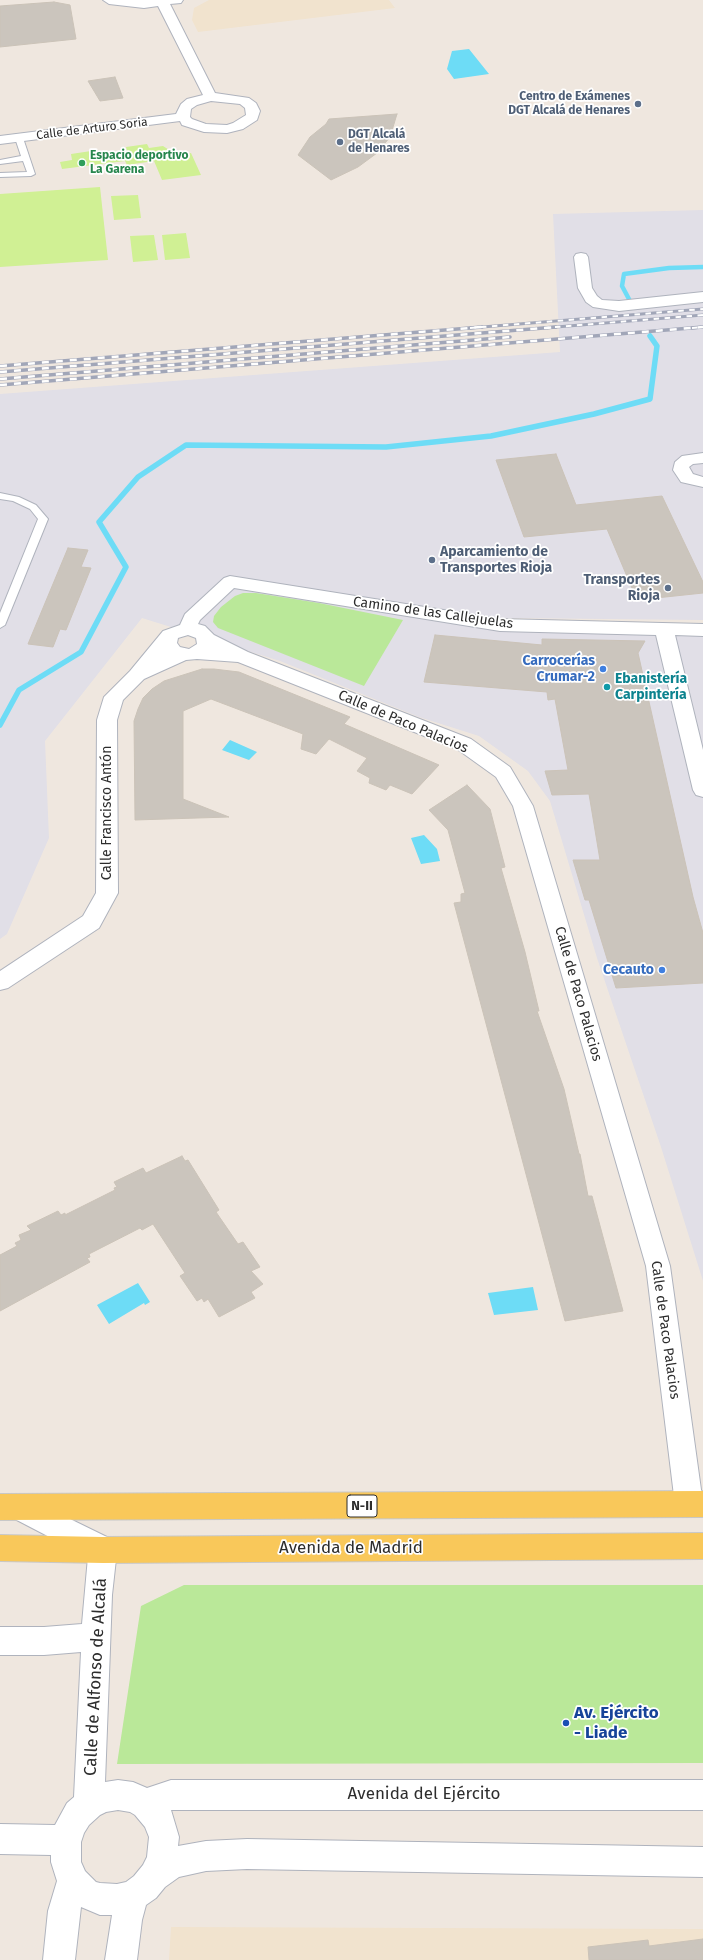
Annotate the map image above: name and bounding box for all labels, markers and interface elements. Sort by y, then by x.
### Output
place label: Centro de Exámenes DGT Alcalá de Henares [508,90,630,118]
marker: Centro de Exámenes DGT Alcalá de Henares [633,99,643,109]
street label: Calle de Arturo Soria [36,115,148,143]
place label: DGT Alcalá de Henares [348,128,410,156]
marker: DGT Alcalá de Henares [335,137,345,147]
place label: Espacio deportivo La Garena [90,149,189,177]
marker: Espacio deportivo La Garena [77,158,87,168]
place label: Aparcamiento de Transportes Rioja [440,544,552,576]
marker: Aparcamiento de Transportes Rioja [427,555,437,565]
place label: Transportes Rioja [583,572,660,604]
marker: Transportes Rioja [663,583,673,593]
street label: Camino de las Callejuelas [352,593,514,633]
place label: Carrocerías Crumar-2 [522,653,595,686]
marker: Carrocerías Crumar-2 [598,664,608,674]
place label: Ebanistería Carpintería [615,671,687,704]
marker: Ebanistería Carpintería [602,682,612,692]
street label: Calle de Paco Palacios [336,687,470,757]
street label: Calle Francisco Antón [99,746,115,880]
street label: Calle de Paco Palacios [551,925,605,1063]
place label: Cecauto [603,962,654,978]
marker: Cecauto [657,965,667,975]
street label: Calle de Paco Palacios [647,1260,683,1400]
road number: N-II [347,1495,377,1517]
street label: Avenida de Madrid [279,1538,423,1558]
street label: Calle de Alfonso de Alcalá [81,1577,111,1777]
place label: Av. Ejército - Liade [574,1703,659,1743]
marker: Av. Ejército - Liade [561,1718,571,1728]
street label: Avenida del Ejército [348,1784,500,1804]

